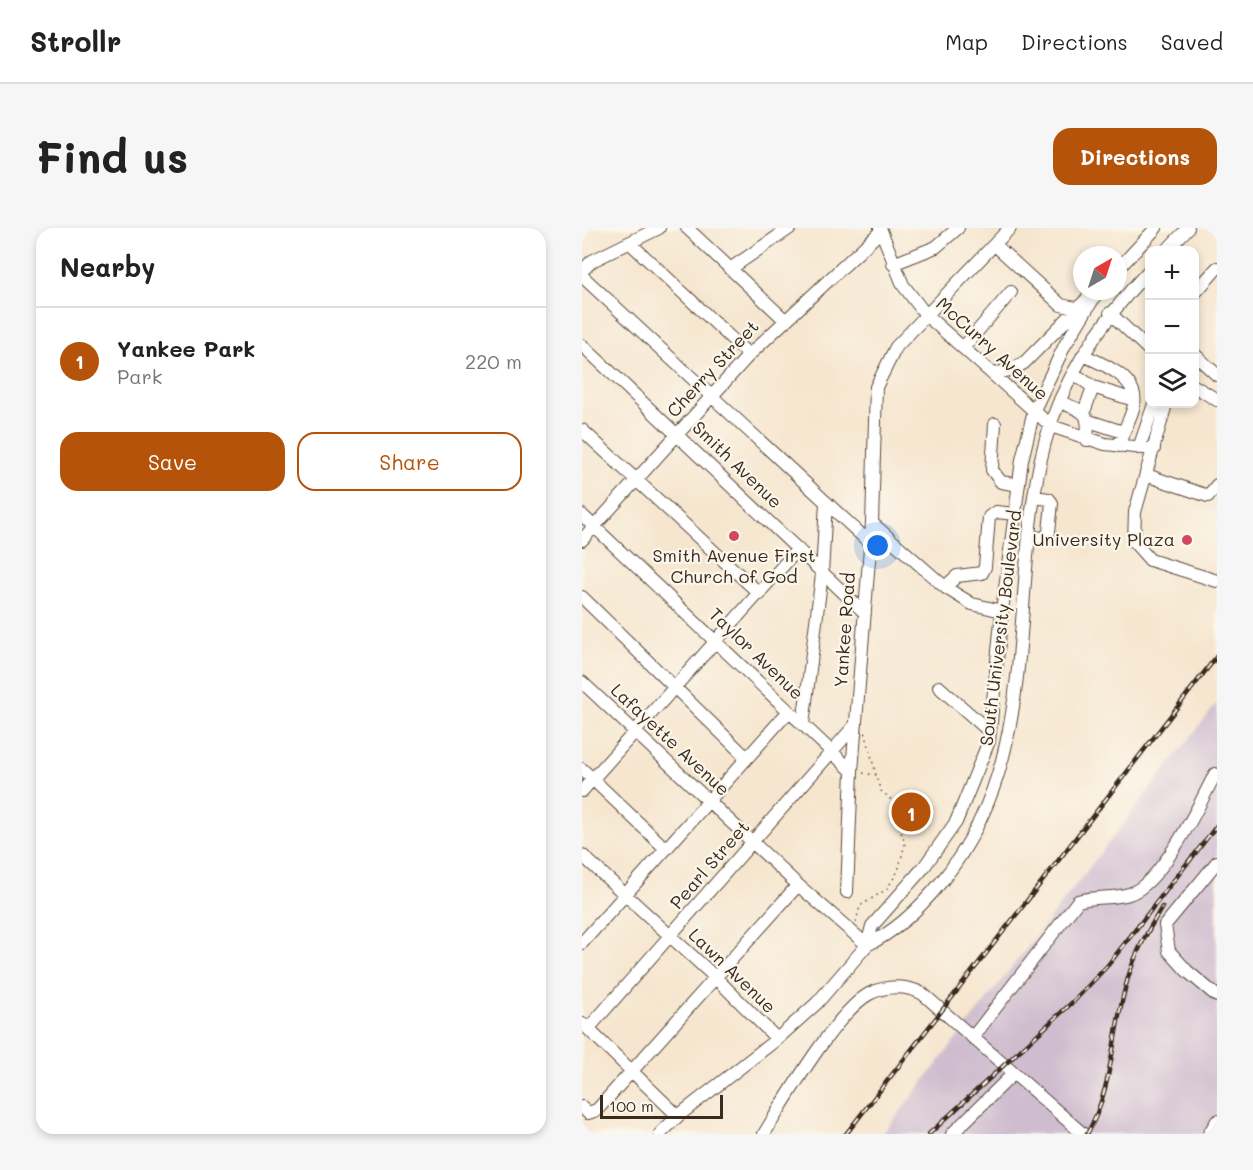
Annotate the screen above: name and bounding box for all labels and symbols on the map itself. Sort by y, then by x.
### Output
north arrow [1073,246,1127,300]
street label: McCurry Avenue [931,291,1054,405]
street label: Cherry Street [661,315,764,422]
street label: Smith Avenue [688,415,788,513]
street label: South University Boulevard [974,509,1026,747]
place label: University Plaza [1033,527,1175,551]
marker: Smith Avenue First Church of God [727,529,741,543]
your location [863,531,892,560]
marker: University Plaza [1180,533,1194,547]
place label: Smith Avenue First Church of God [652,543,816,588]
street label: Yankee Road [828,572,860,688]
street label: Taylor Avenue [704,602,809,705]
street label: Lafayette Avenue [606,678,735,801]
pin: 1 [892,790,930,834]
street label: Pearl Street [664,815,754,914]
street label: Lawn Avenue [684,923,782,1018]
scale bar [600,1092,723,1120]

